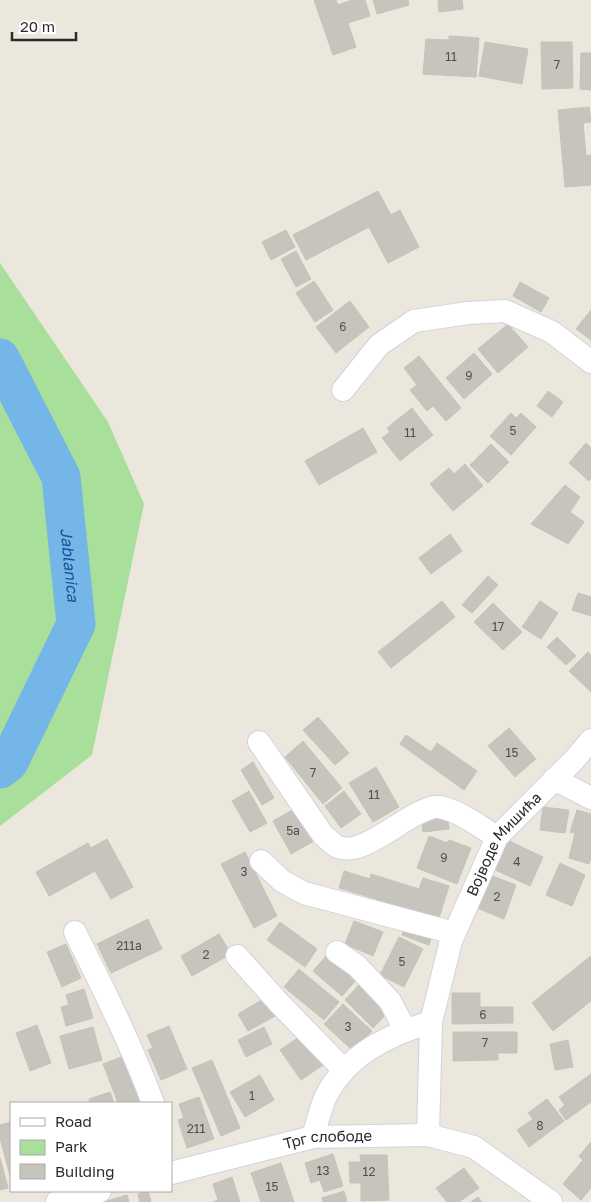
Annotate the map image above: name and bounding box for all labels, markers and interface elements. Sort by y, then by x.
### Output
scale bar [12,10,76,42]
text: 20 m [20,17,55,35]
house number: 11 [445,49,457,64]
house number: 7 [554,57,560,72]
house number: 6 [339,319,347,334]
house number: 9 [465,368,473,383]
house number: 5 [510,423,517,438]
house number: 11 [404,425,416,440]
water label: Jablanica [56,527,84,604]
house number: 17 [492,619,504,634]
house number: 15 [506,745,518,760]
house number: 7 [310,765,316,780]
house number: 11 [368,787,380,802]
street label: Војводе Мишића [462,788,545,899]
house number: 5a [286,823,300,838]
house number: 9 [440,850,448,865]
house number: 4 [513,854,521,869]
house number: 3 [240,864,248,879]
house number: 2 [494,889,501,904]
house number: 211a [116,938,142,953]
house number: 2 [203,947,210,962]
house number: 5 [399,954,406,969]
house number: 6 [479,1007,487,1022]
house number: 3 [344,1019,352,1034]
house number: 7 [482,1035,488,1050]
house number: 1 [249,1088,255,1103]
legend [10,1102,172,1192]
text: Road [55,1112,92,1130]
house number: 8 [536,1118,544,1133]
house number: 211 [187,1121,205,1136]
street label: Трг слободе [281,1126,373,1152]
text: Park [55,1137,88,1155]
text: Building [55,1162,115,1180]
house number: 13 [317,1163,329,1178]
house number: 12 [363,1164,375,1179]
house number: 15 [266,1179,278,1194]

